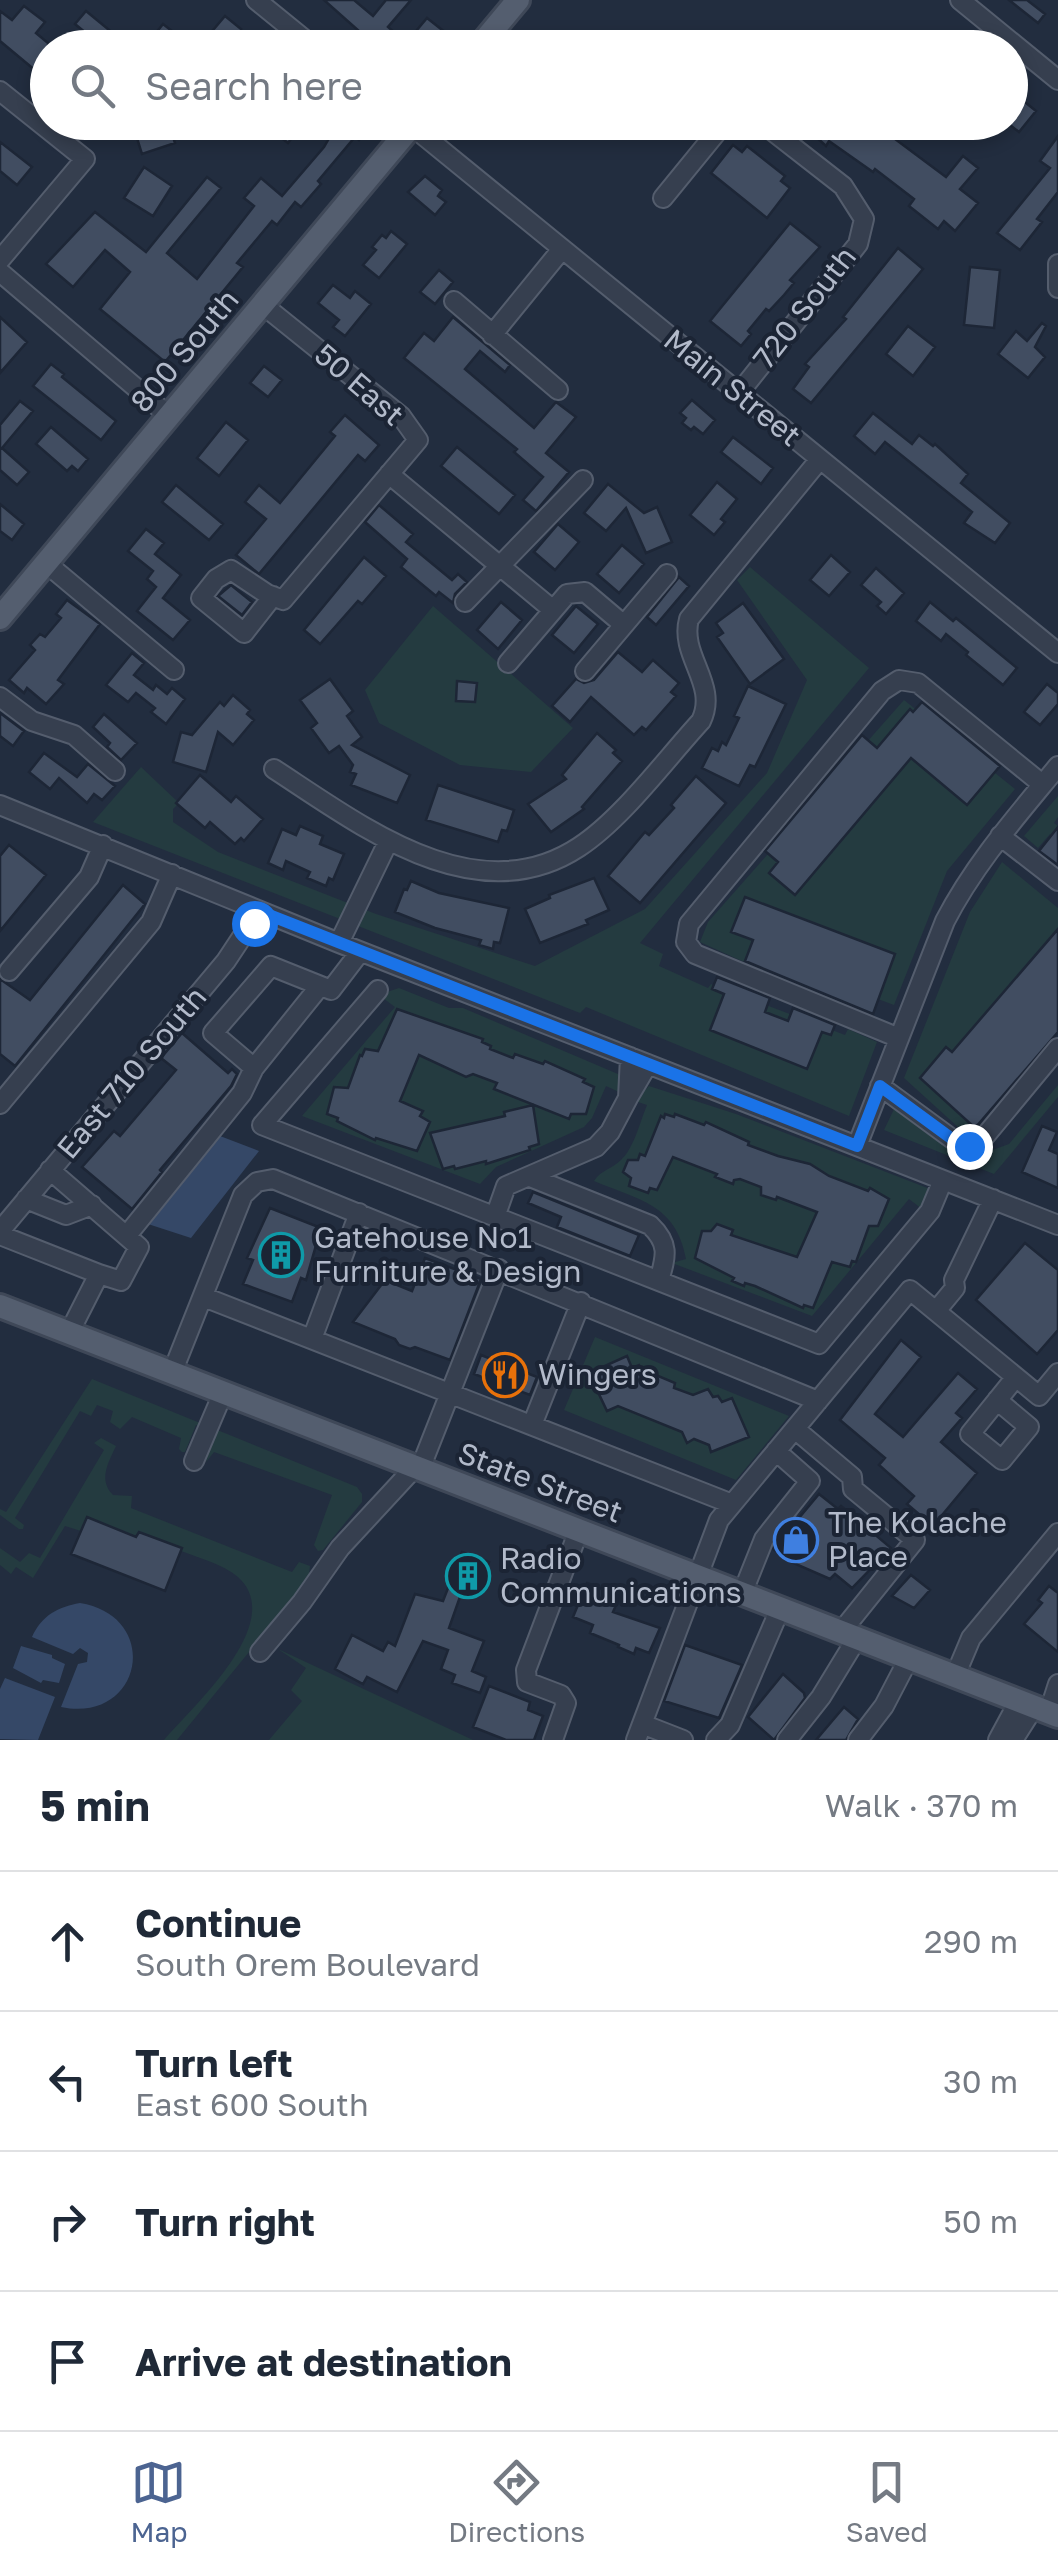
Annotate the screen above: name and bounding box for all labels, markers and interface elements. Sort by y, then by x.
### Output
search box [30,30,1028,140]
icon: search [65,58,120,113]
text: Search here [145,63,363,108]
street label: 720 South [745,239,863,376]
street label: 800 South [123,282,246,419]
street label: Main Street [657,321,808,453]
street label: 50 East [308,336,412,433]
route start [232,901,278,947]
street label: East 710 South [49,979,213,1165]
route end [947,1124,993,1170]
place label: Gatehouse No1 Furniture & Design [314,1219,581,1289]
building icon: Gatehouse No1 Furniture & Design [258,1232,304,1278]
restaurant icon: Wingers [482,1352,528,1398]
place label: Wingers [538,1356,657,1392]
street label: State Street [453,1434,628,1530]
place label: The Kolache Place [828,1504,1007,1574]
shop icon: The Kolache Place [773,1517,819,1563]
place label: Radio Communications [500,1540,742,1610]
building icon: Radio Communications [445,1553,491,1599]
text: 5 min [40,1780,150,1830]
text: Walk · 370 m [825,1786,1018,1824]
text: Continue [135,1900,301,1945]
icon: ahead [40,1914,95,1969]
text: 290 m [924,1922,1018,1960]
text: South Orem Boulevard [135,1945,480,1983]
text: Turn left [135,2040,293,2085]
icon: left [40,2054,95,2109]
text: 30 m [943,2062,1018,2100]
text: East 600 South [135,2085,369,2123]
icon: right [40,2194,95,2249]
text: Turn right [135,2199,315,2244]
text: 50 m [943,2202,1018,2240]
icon: arrive [40,2334,95,2389]
text: Arrive at destination [135,2339,512,2384]
tab: Map [130,2455,188,2548]
tab: Directions [448,2455,585,2548]
tab: Saved [846,2455,928,2548]

